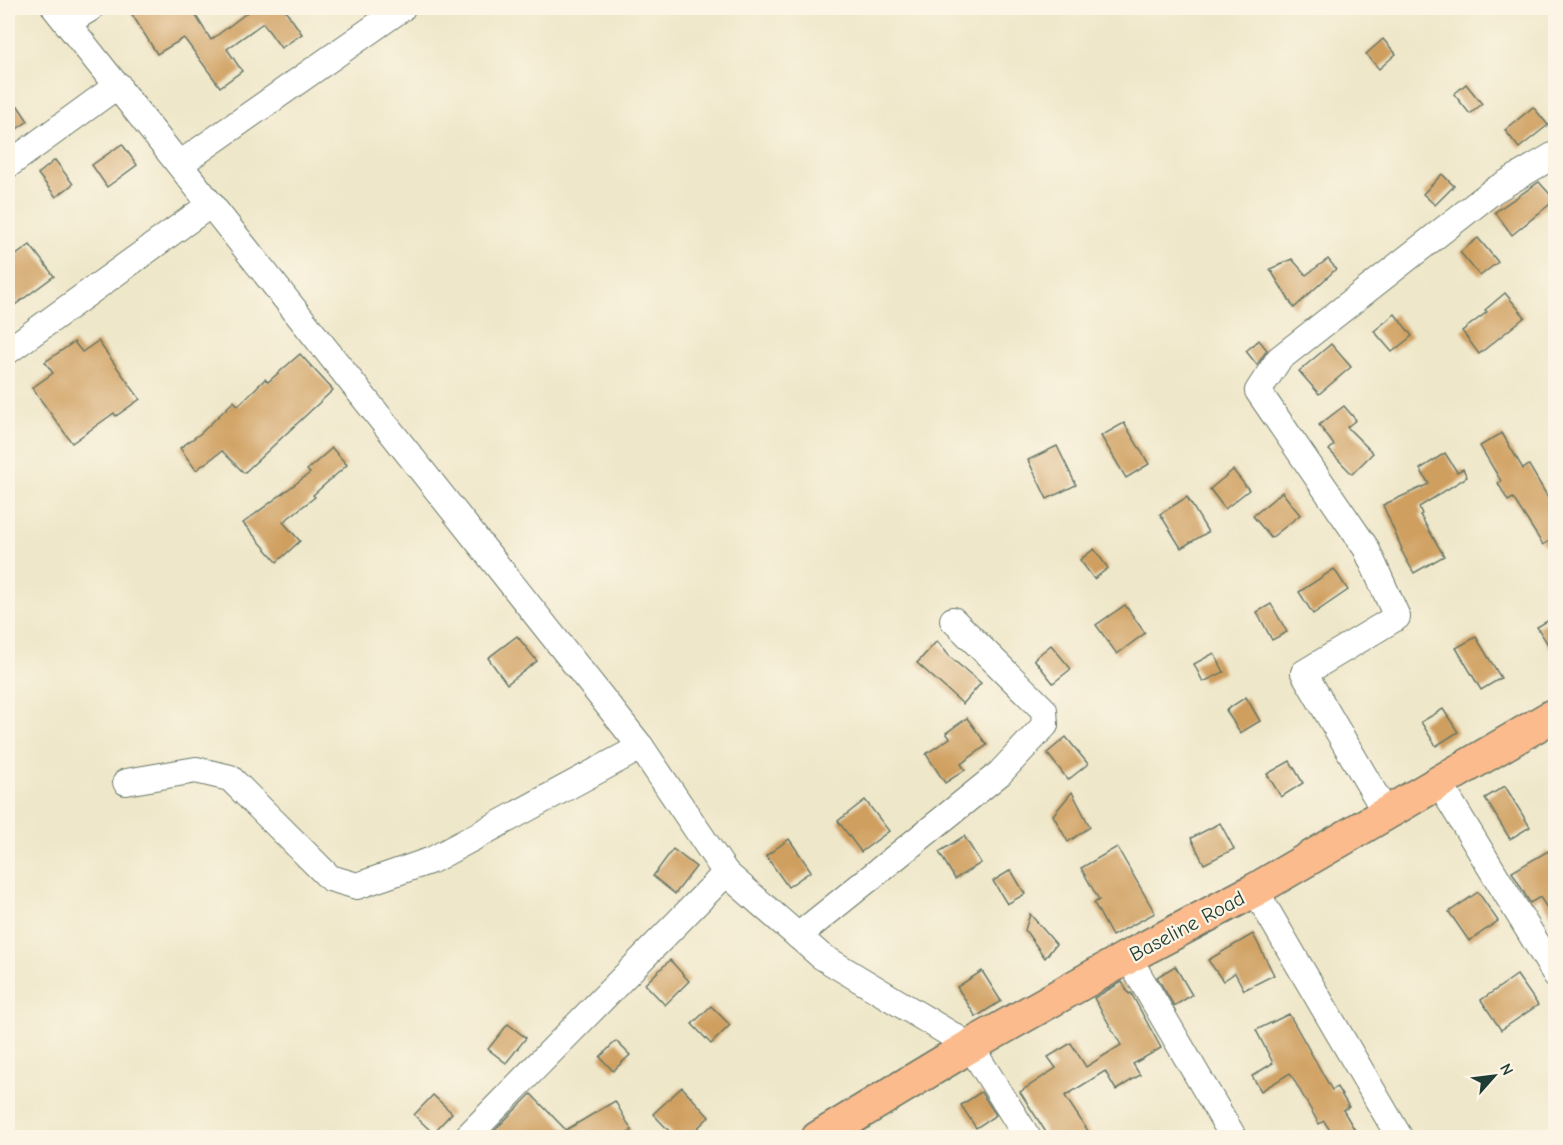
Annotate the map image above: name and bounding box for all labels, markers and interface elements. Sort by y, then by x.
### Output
street label: Baseline Road [1125,886,1249,966]
north arrow [1464,1046,1524,1106]
text: N [1496,1061,1517,1078]

